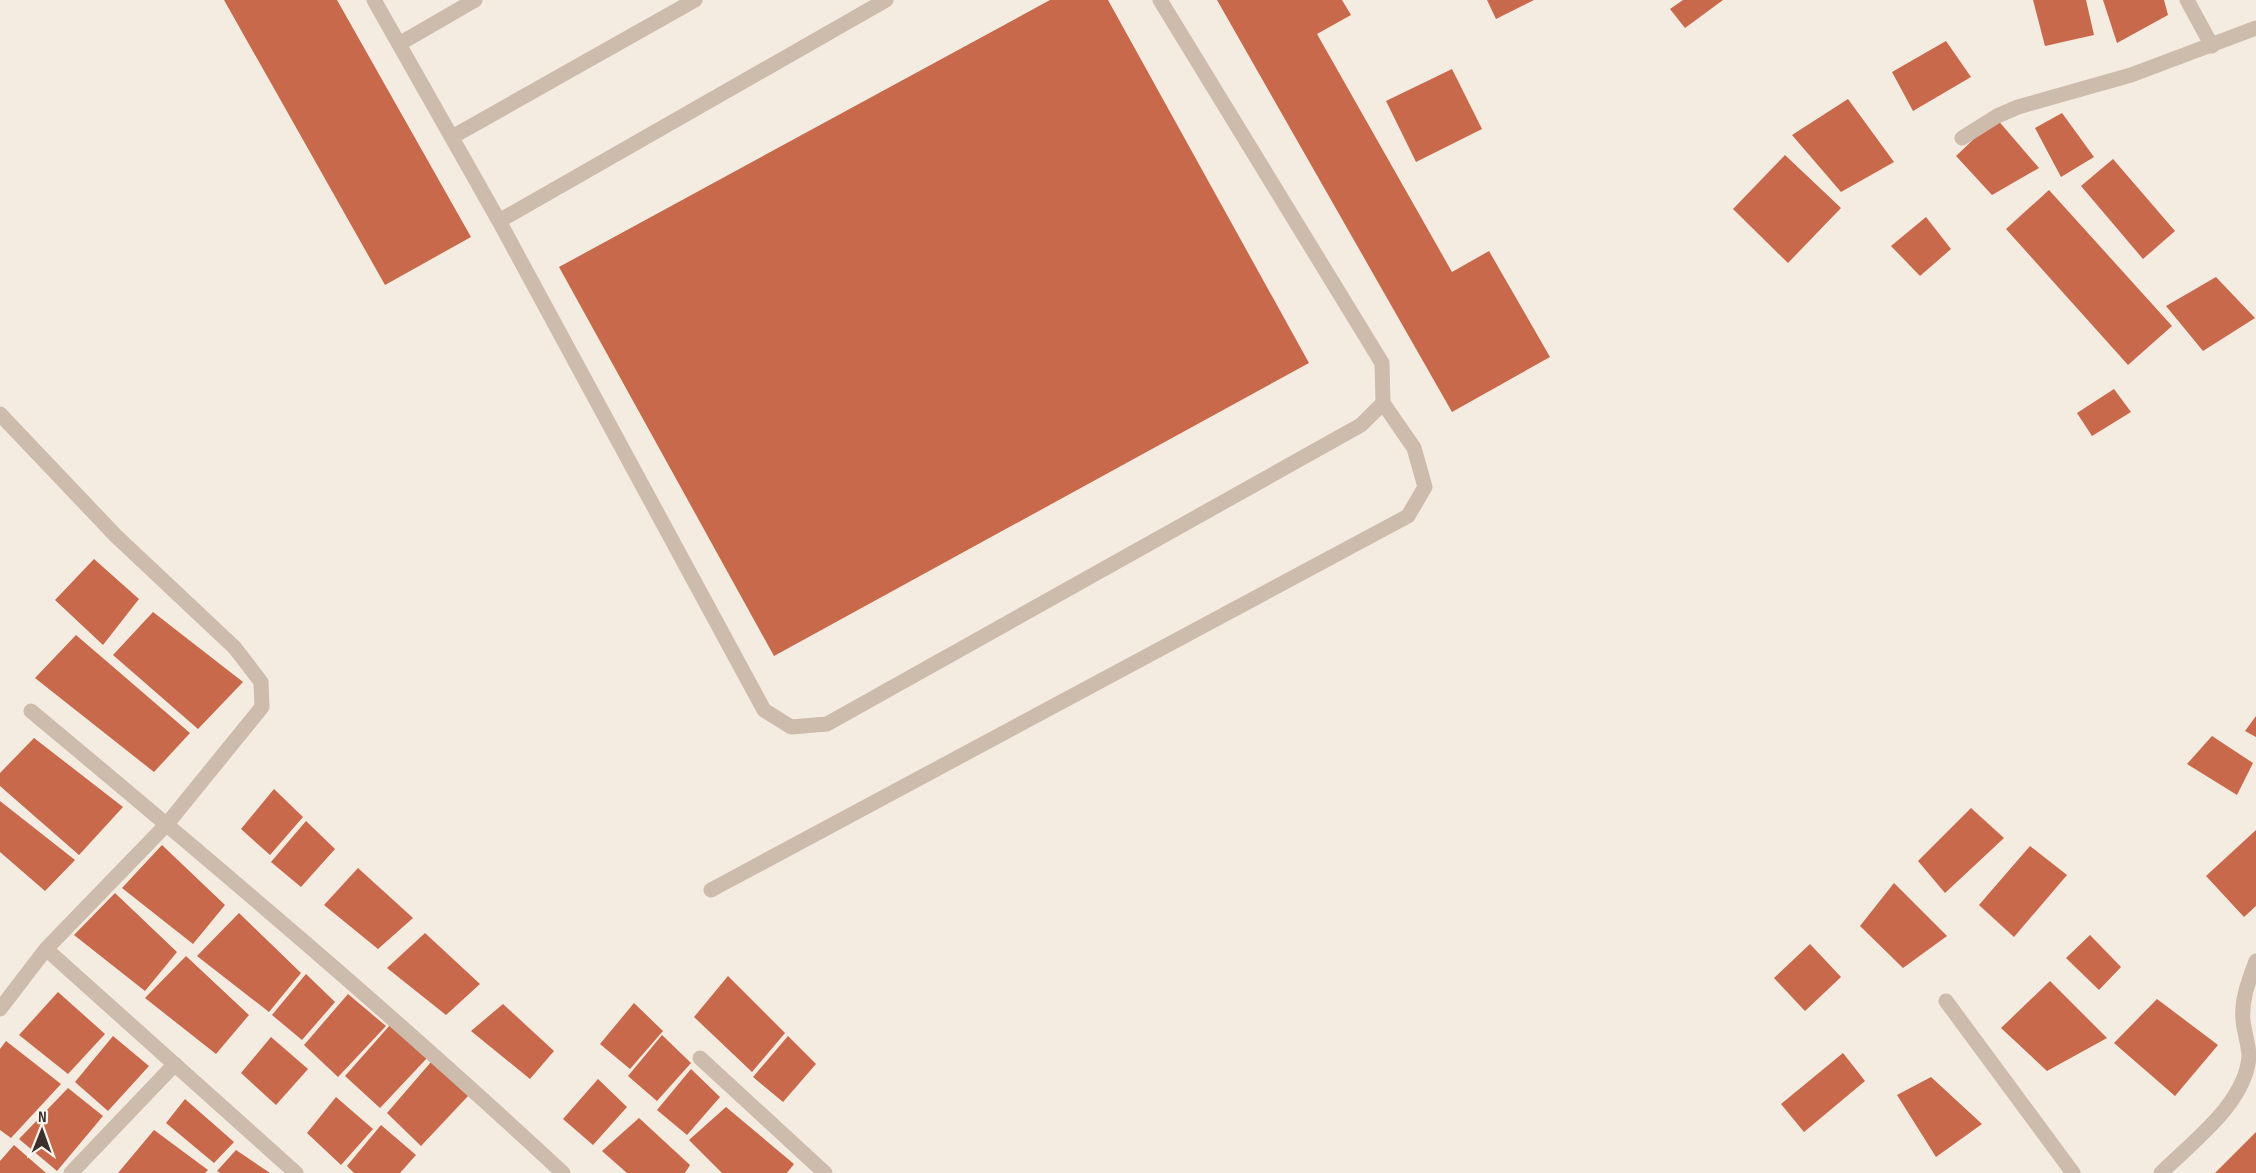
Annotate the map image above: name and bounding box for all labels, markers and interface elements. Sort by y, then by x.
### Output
north arrow [12,1101,72,1161]
text: N [38,1108,47,1127]

